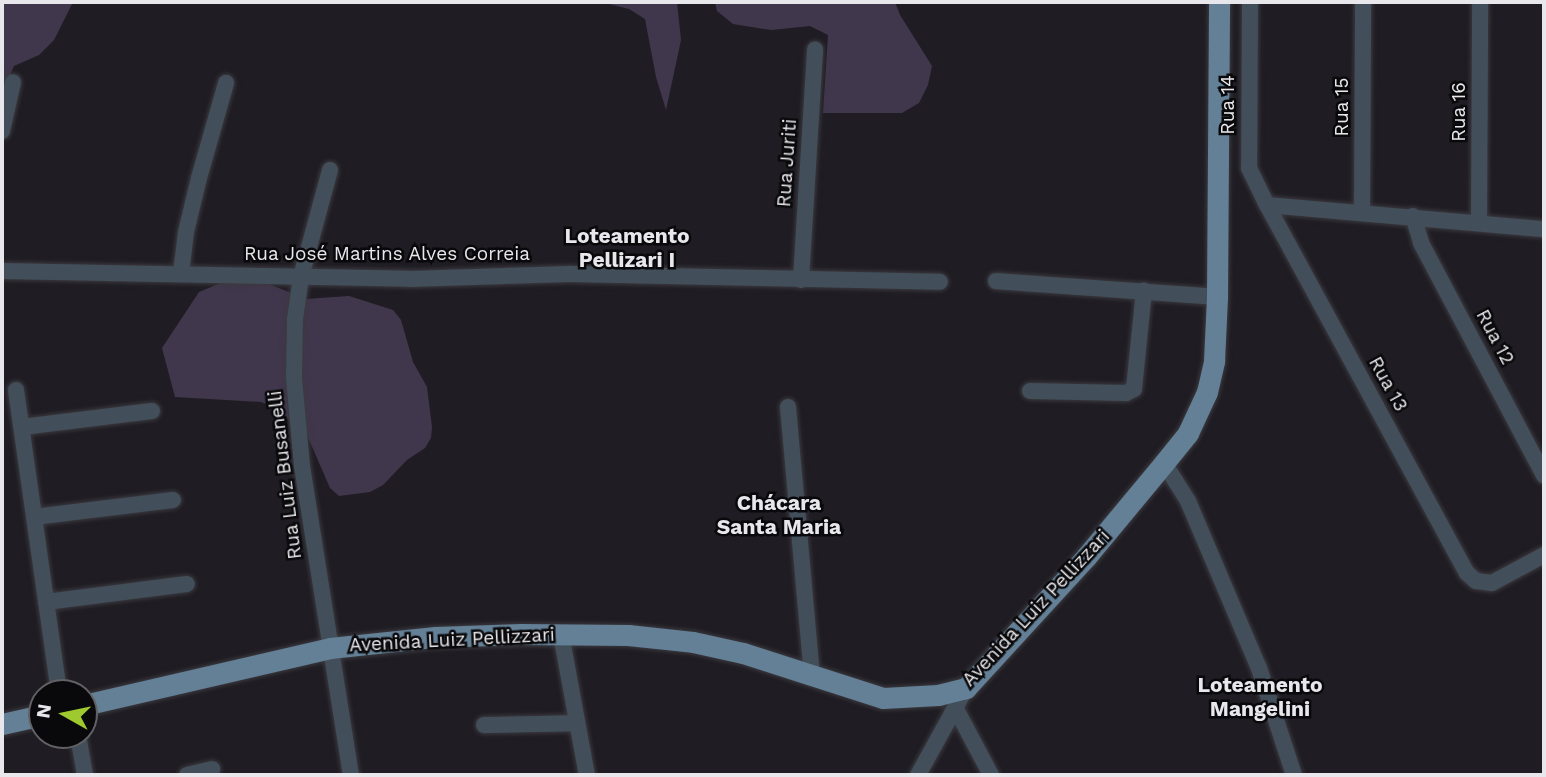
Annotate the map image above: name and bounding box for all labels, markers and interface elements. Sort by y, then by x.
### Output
street label: Rua 14 [1217,75,1239,135]
street label: Rua 15 [1331,77,1353,137]
street label: Rua 16 [1448,82,1470,142]
street label: Rua Juriti [773,118,801,208]
district label: Loteamento Pellizari I [564,223,690,273]
street label: Rua José Martins Alves Correia [243,243,531,265]
street label: Rua 12 [1471,305,1519,369]
street label: Rua 13 [1364,352,1412,416]
street label: Rua Luiz Busanelli [263,389,307,561]
district label: Chácara Santa Maria [717,490,841,540]
street label: Avenida Luiz Pellizzari [957,525,1115,691]
street label: Avenida Luiz Pellizzari [348,623,556,657]
district label: Loteamento Mangelini [1197,672,1323,722]
north arrow [28,679,98,749]
text: N [31,702,56,720]

